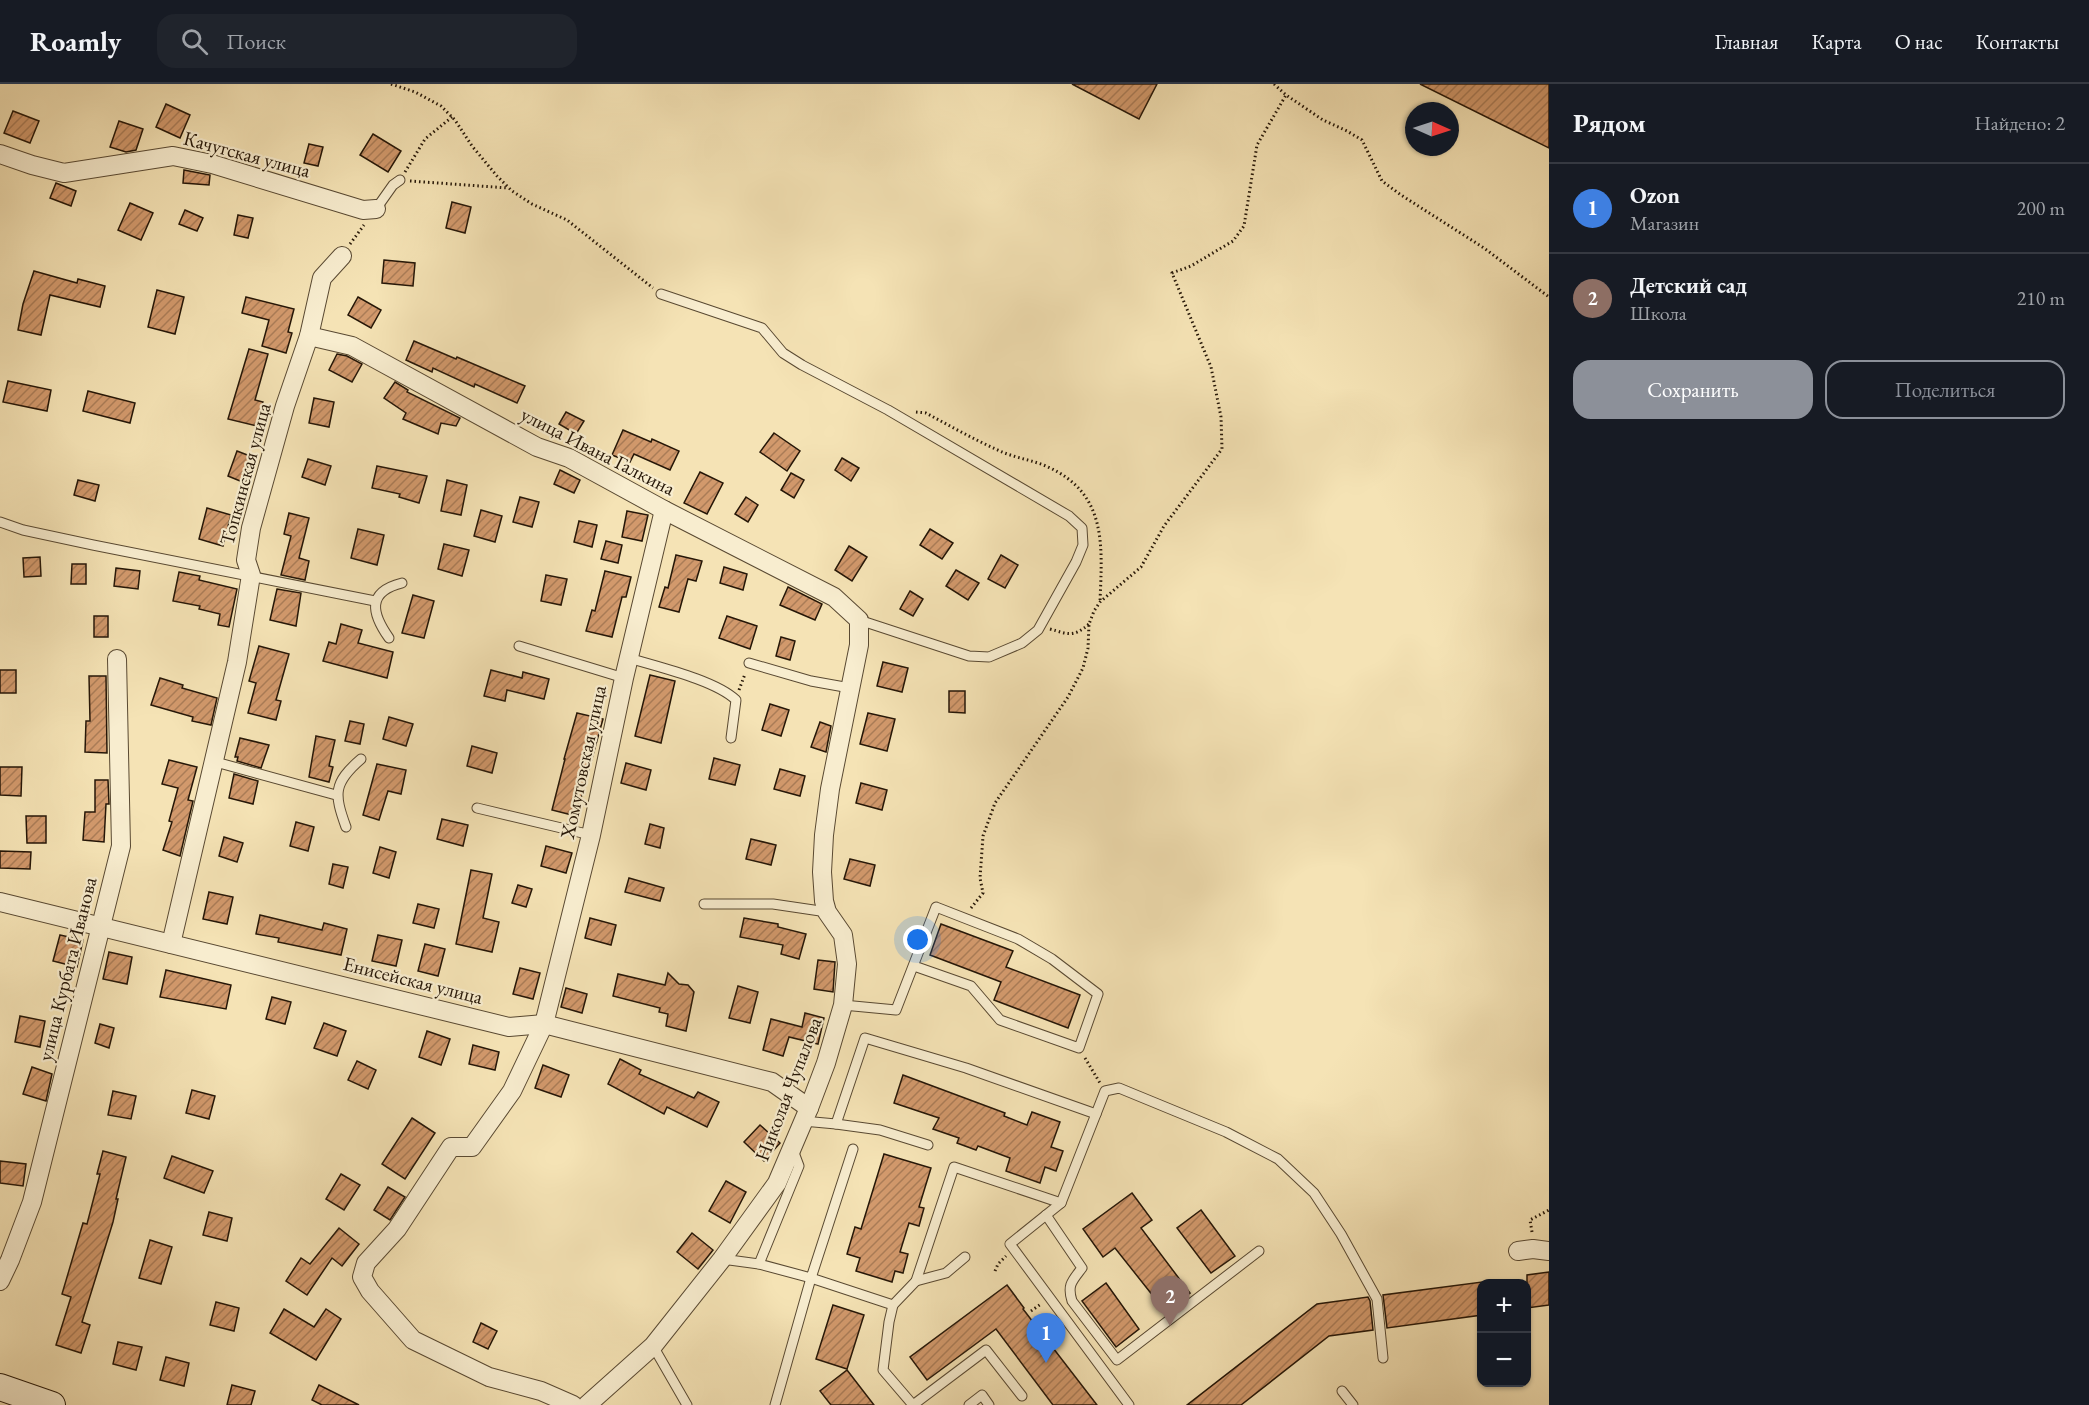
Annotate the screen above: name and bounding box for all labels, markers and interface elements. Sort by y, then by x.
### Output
search box [157,14,577,68]
text: Roamly [30,23,121,59]
icon: search [178,25,211,58]
text: Поиск [226,27,286,56]
text: Главная [1714,28,1778,55]
text: Карта [1811,28,1862,55]
text: О нас [1895,28,1943,55]
text: Контакты [1976,28,2059,55]
north arrow [1405,102,1459,156]
text: Рядом [1573,106,1646,140]
text: Найдено: 2 [1974,110,2065,136]
street label: Качугская улица [181,125,313,183]
text: Ozon [1630,181,1680,210]
text: 1 [1587,195,1598,221]
text: 200 m [2017,195,2065,221]
text: Магазин [1630,210,1699,236]
text: Детский сад [1630,271,1747,300]
text: 2 [1587,285,1598,311]
text: 210 m [2017,285,2065,311]
text: Школа [1630,300,1687,326]
button: Сохранить [1573,360,1813,419]
button: Поделиться [1825,360,2065,419]
street label: Топкинская улица [213,400,277,548]
street label: улица Ивана Галкина [516,401,680,501]
street label: Хомутовская улица [554,683,612,842]
street label: улица Курбата Иванова [32,874,102,1064]
your location [903,925,932,954]
street label: Енисейская улица [340,950,486,1010]
street label: Николая Чупалова [749,1013,827,1165]
pin: 2 [1150,1276,1190,1326]
map controls [1477,1279,1531,1387]
button: + [1477,1279,1531,1333]
pin: 1 [1026,1314,1066,1363]
button: − [1477,1333,1531,1387]

